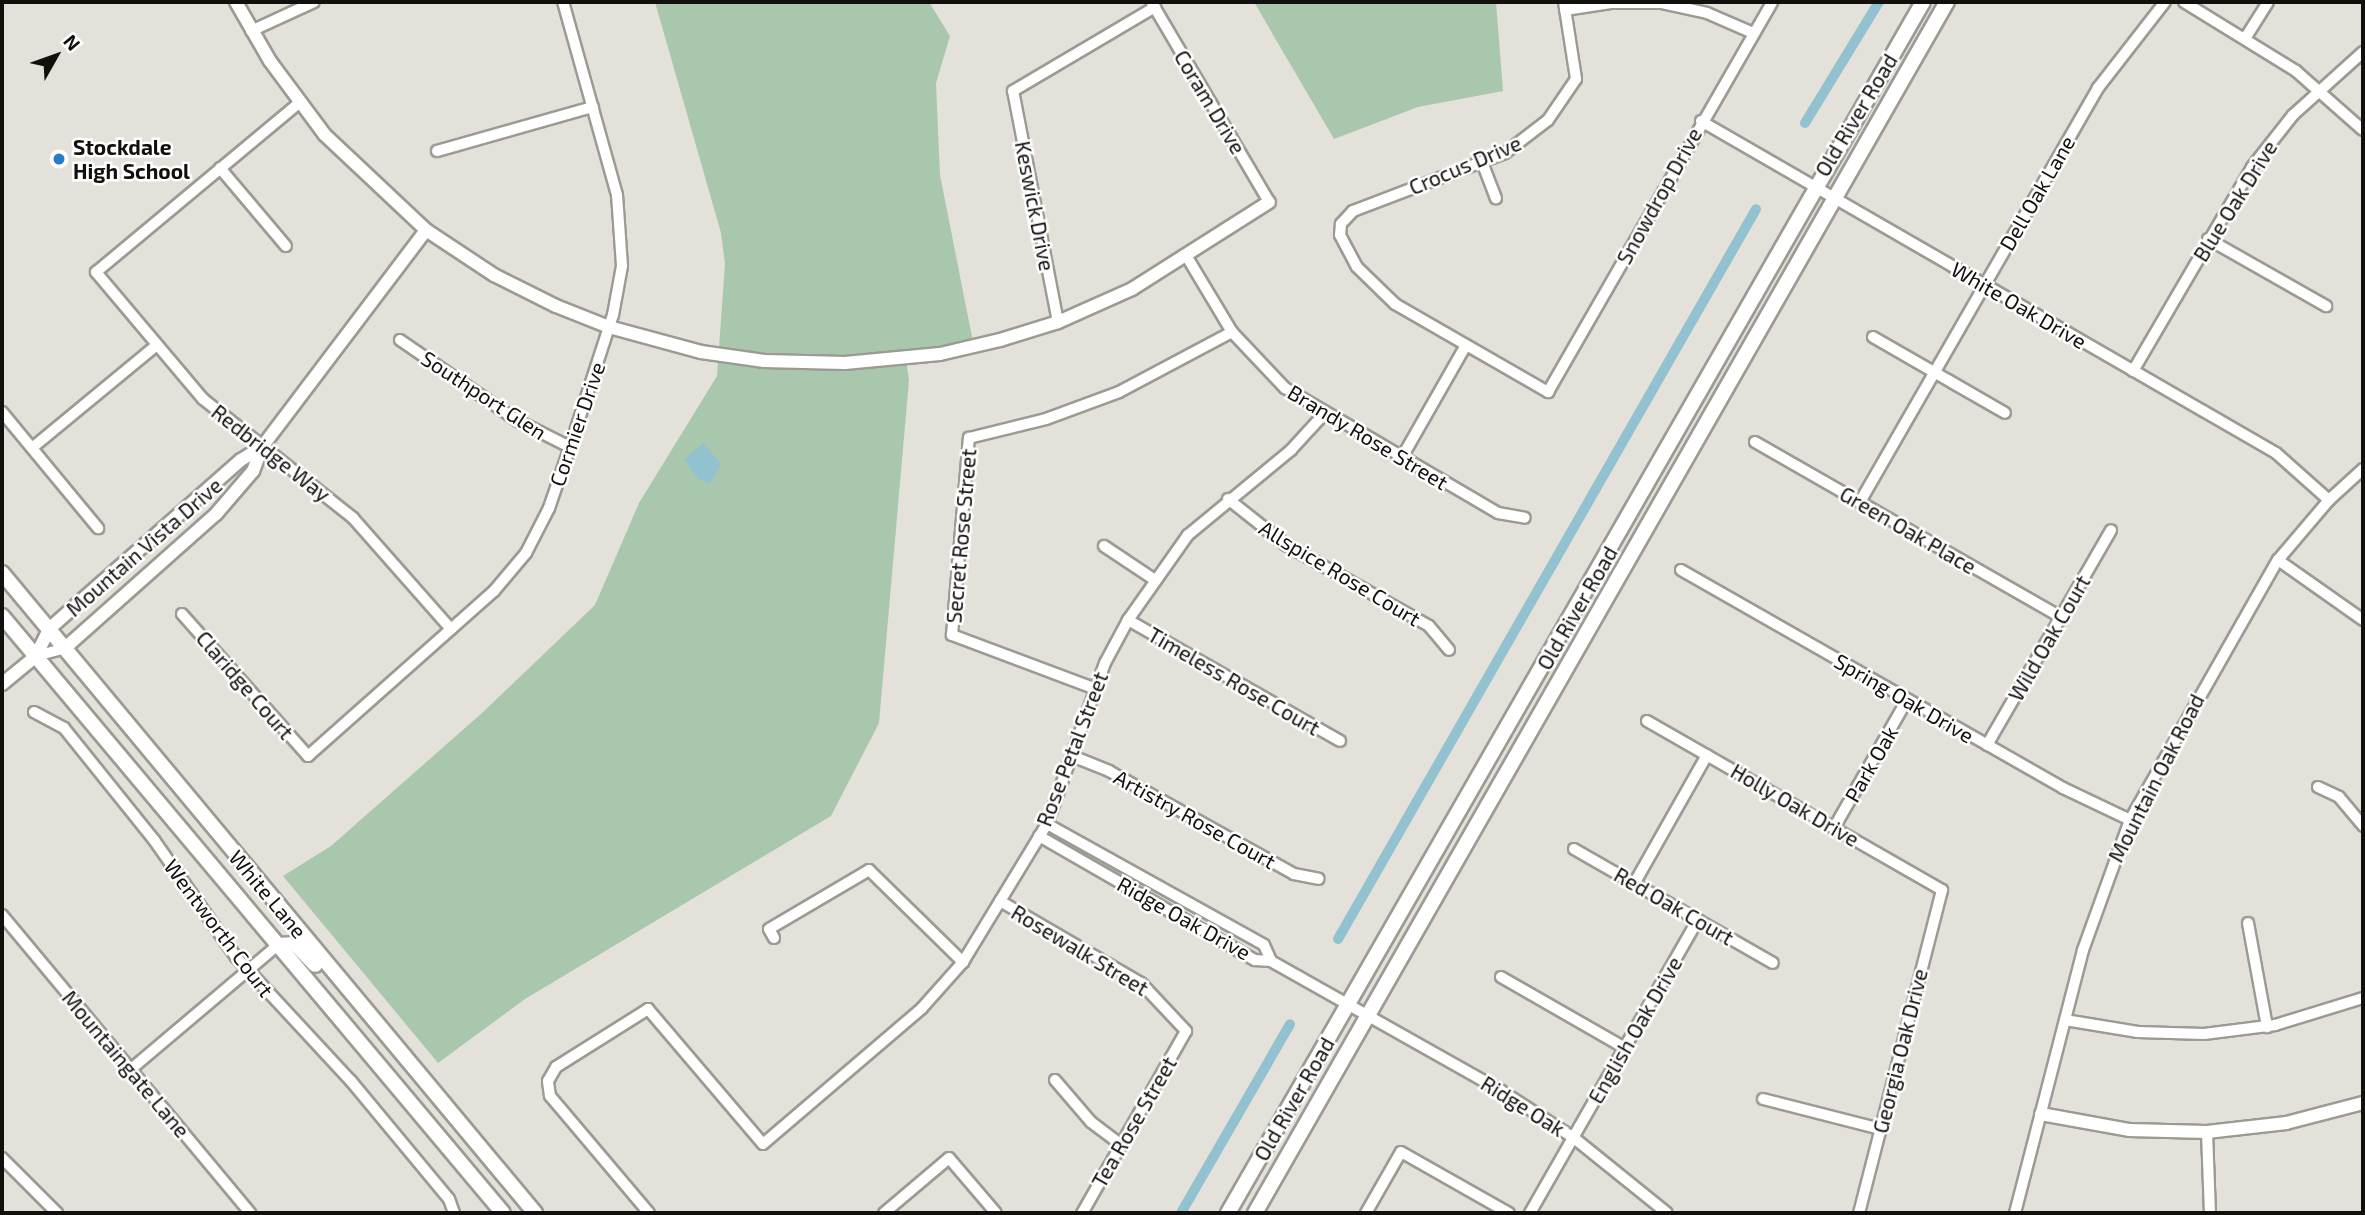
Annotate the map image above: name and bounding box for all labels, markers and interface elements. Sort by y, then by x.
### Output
north arrow [21,21,91,91]
text: N [59,30,86,55]
street label: Coram Drive [1169,45,1251,159]
street label: Old River Road [1809,49,1903,181]
street label: Snowdrop Drive [1611,123,1707,269]
street label: Crocus Drive [1405,130,1525,200]
street label: Dell Oak Lane [1994,131,2080,255]
place label: Stockdale High School [73,134,190,184]
street label: Blue Oak Drive [2188,136,2282,266]
street label: Keswick Drive [1010,139,1060,273]
marker: Stockdale High School [51,151,67,167]
street label: White Oak Drive [1947,256,2091,354]
street label: Southport Glen [417,345,551,445]
street label: Cormier Drive [544,358,610,490]
street label: Brandy Rose Street [1283,379,1453,495]
street label: Redbridge Way [207,399,335,507]
street label: Secret Rose Street [941,448,981,624]
street label: Mountain Vista Drive [61,472,227,622]
street label: Green Oak Place [1835,481,1981,579]
street label: Allspice Rose Court [1255,515,1425,631]
street label: Old River Road [1531,542,1623,674]
street label: Wild Oak Court [2003,571,2095,705]
street label: Timeless Rose Court [1144,622,1324,740]
street label: Claridge Court [191,626,299,744]
street label: Spring Oak Drive [1830,648,1978,748]
street label: Rose Petal Street [1031,668,1113,830]
street label: Mountain Oak Road [2103,690,2209,866]
street label: Park Oak [1839,721,1903,807]
street label: Holly Oak Drive [1726,758,1864,852]
street label: Artistry Rose Court [1110,764,1280,874]
street label: White Lane [224,845,312,943]
street label: Wentworth Court [159,854,279,1002]
street label: Red Oak Court [1610,862,1738,950]
street label: Ridge Oak Drive [1113,871,1255,965]
street label: Rosewalk Street [1007,899,1153,1001]
street label: English Oak Drive [1583,952,1687,1108]
street label: Georgia Oak Drive [1867,966,1933,1136]
street label: Mountaingate Lane [57,985,195,1143]
street label: Old River Road [1248,1033,1340,1165]
street label: Tea Rose Street [1086,1052,1182,1192]
street label: Ridge Oak [1476,1070,1570,1142]

